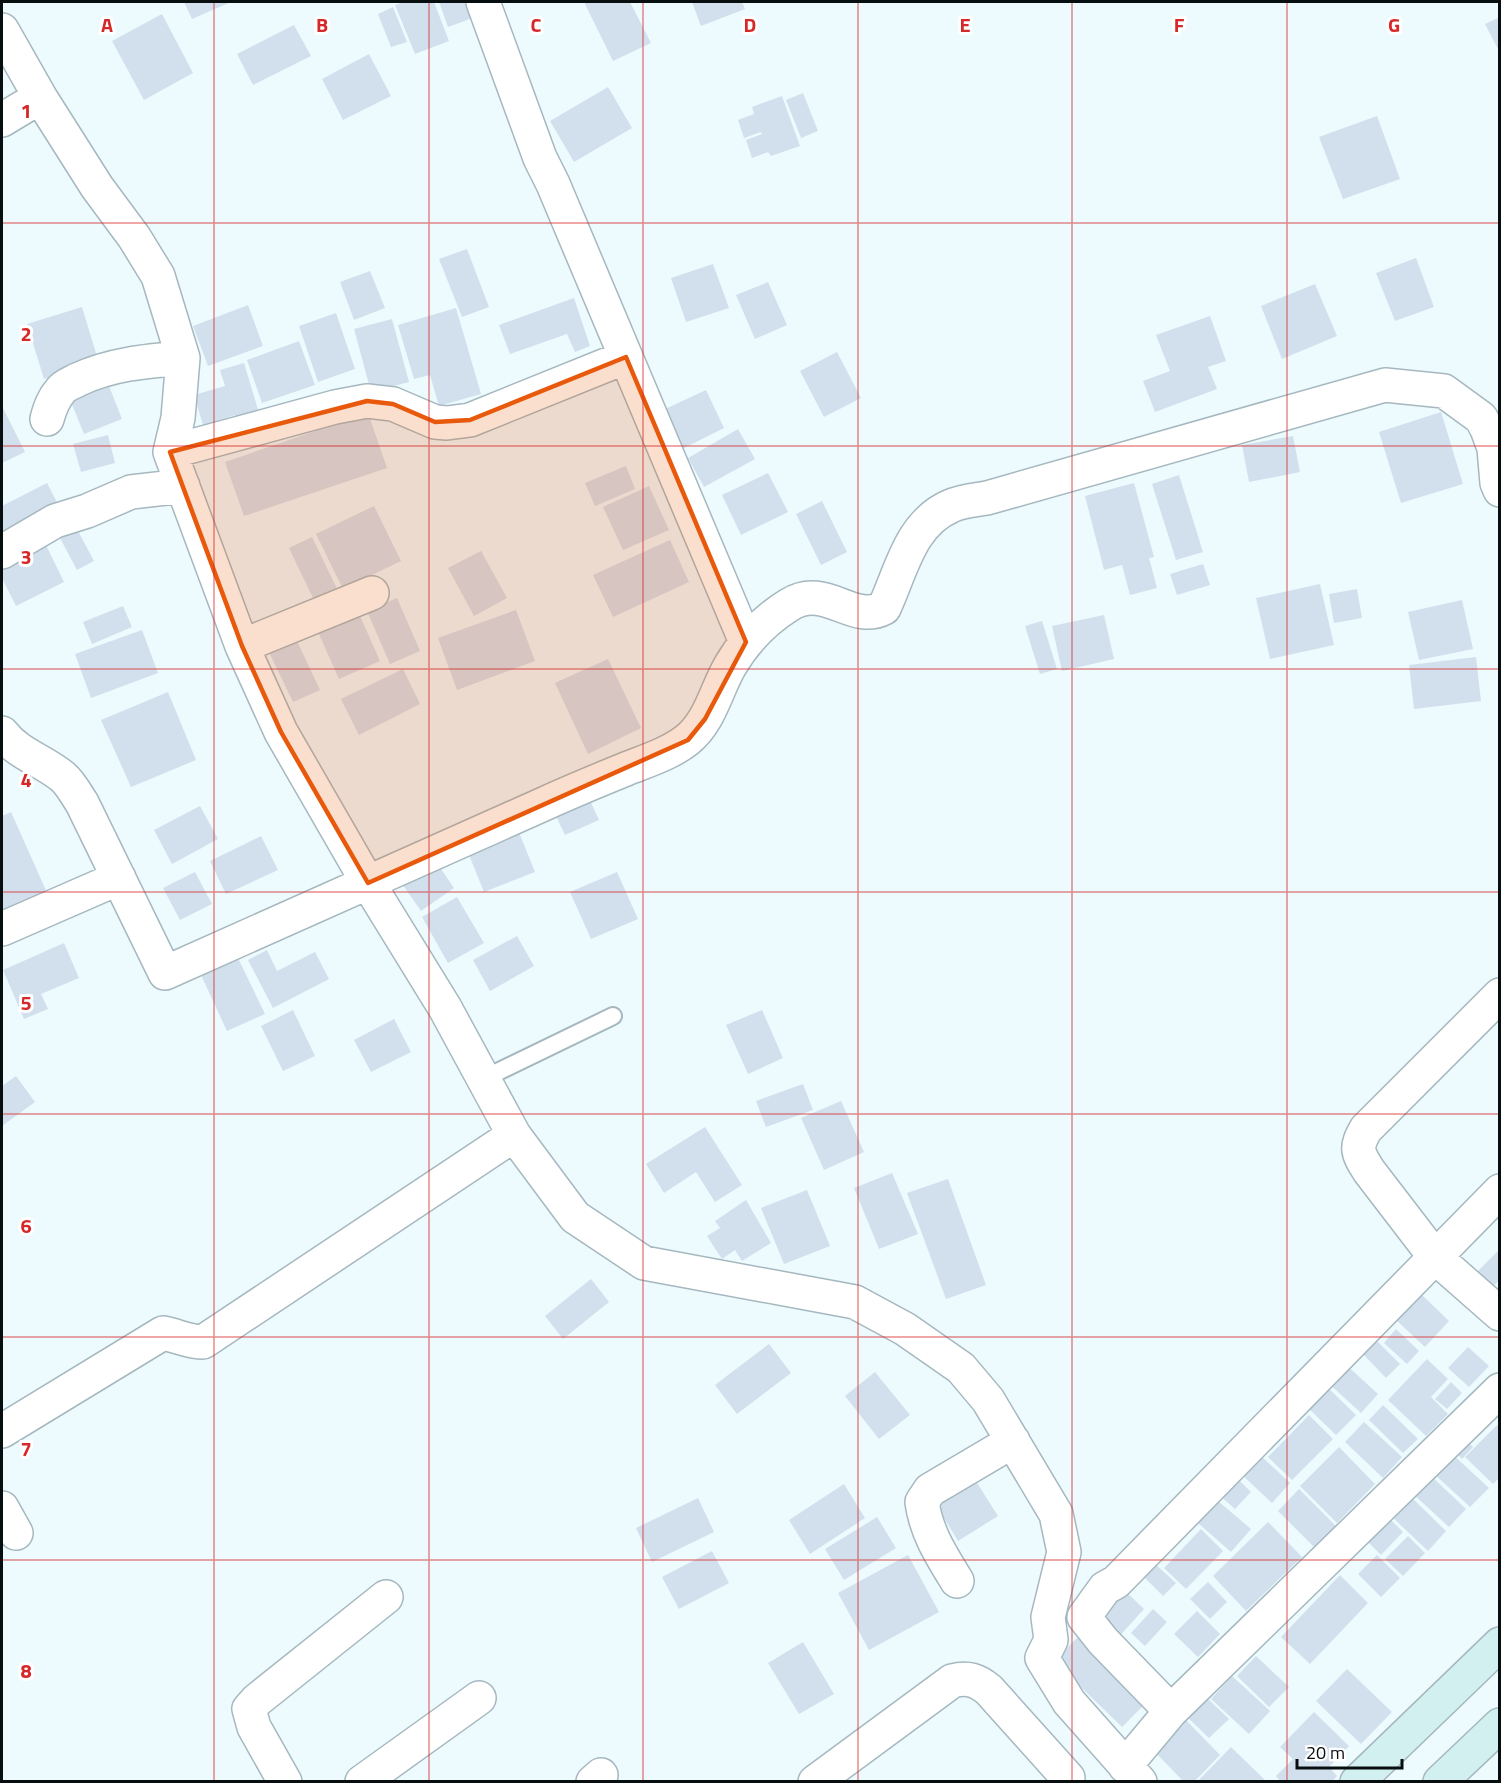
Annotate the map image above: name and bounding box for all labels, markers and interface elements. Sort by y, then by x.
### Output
text: A [101,9,113,40]
text: B [316,9,328,40]
text: C [531,9,542,40]
text: D [744,9,756,40]
text: E [959,9,971,40]
text: F [1174,9,1185,40]
text: G [1388,9,1400,40]
text: 1 [20,95,32,126]
text: 2 [20,318,32,349]
text: 3 [20,541,32,572]
text: 4 [20,764,32,795]
text: 5 [20,987,32,1018]
text: 6 [20,1210,32,1241]
text: 7 [20,1433,32,1464]
text: 8 [20,1655,32,1686]
scale bar [1297,1732,1402,1770]
text: 20 m [1306,1739,1345,1766]

